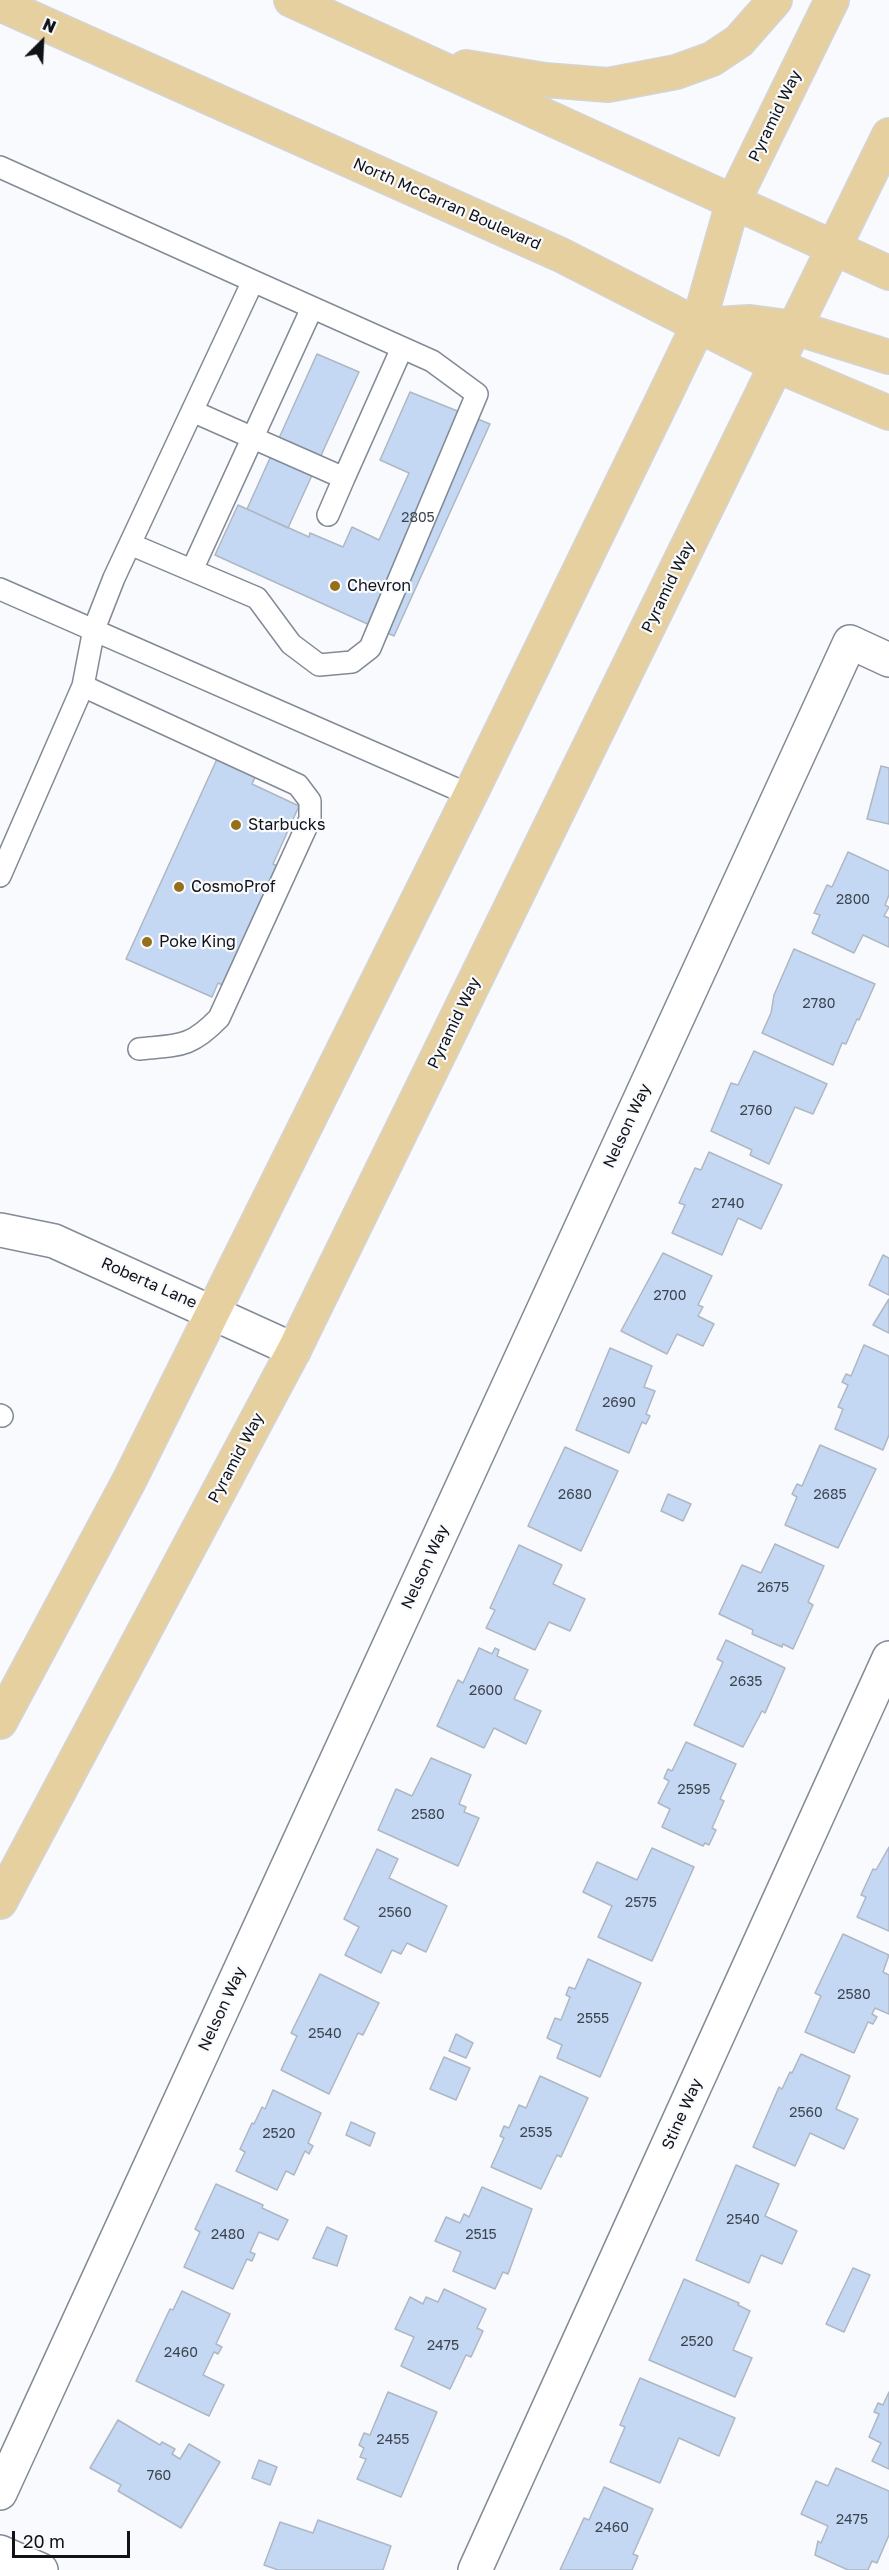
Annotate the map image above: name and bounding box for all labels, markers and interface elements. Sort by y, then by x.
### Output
north arrow [12,12,72,72]
text: N [40,14,59,37]
street label: Pyramid Way [745,67,805,165]
street label: North McCarran Boulevard [350,154,544,254]
house number: 2805 [401,510,435,526]
street label: Pyramid Way [638,538,698,636]
place label: Chevron [347,576,411,596]
marker: Chevron [328,579,342,593]
place label: Starbucks [248,815,325,835]
marker: Starbucks [229,818,243,832]
place label: CosmoProf [191,877,276,897]
marker: CosmoProf [172,880,186,894]
house number: 2800 [836,892,870,908]
place label: Poke King [159,932,236,952]
marker: Poke King [140,935,154,949]
street label: Pyramid Way [424,974,484,1072]
house number: 2780 [803,996,835,1012]
street label: Nelson Way [599,1081,655,1171]
house number: 2760 [740,1103,772,1119]
house number: 2740 [712,1196,744,1212]
street label: Roberta Lane [98,1253,200,1313]
house number: 2700 [654,1288,686,1304]
house number: 2690 [602,1395,636,1411]
street label: Pyramid Way [204,1410,268,1506]
house number: 2680 [558,1487,592,1503]
house number: 2685 [813,1487,847,1503]
street label: Nelson Way [397,1522,453,1612]
house number: 2675 [757,1580,789,1596]
house number: 2635 [730,1674,762,1690]
house number: 2600 [469,1683,503,1699]
house number: 2595 [678,1782,710,1798]
house number: 2580 [411,1807,445,1823]
house number: 2575 [625,1895,657,1911]
house number: 2560 [378,1905,412,1921]
street label: Nelson Way [194,1964,250,2054]
house number: 2580 [837,1987,871,2003]
house number: 2555 [577,2011,609,2027]
house number: 2540 [308,2026,342,2042]
street label: Stine Way [658,2075,706,2153]
house number: 2560 [789,2105,823,2121]
house number: 2535 [520,2125,552,2141]
house number: 2520 [262,2126,296,2142]
house number: 2540 [726,2212,760,2228]
house number: 2480 [211,2227,245,2243]
house number: 2515 [465,2227,497,2243]
house number: 2520 [680,2334,714,2350]
house number: 2475 [427,2338,459,2354]
house number: 2460 [164,2345,198,2361]
house number: 2455 [377,2432,409,2448]
house number: 760 [147,2468,171,2484]
house number: 2475 [836,2512,868,2528]
scale bar [15,2519,134,2557]
house number: 2460 [595,2520,629,2536]
text: 20 m [23,2530,65,2552]

